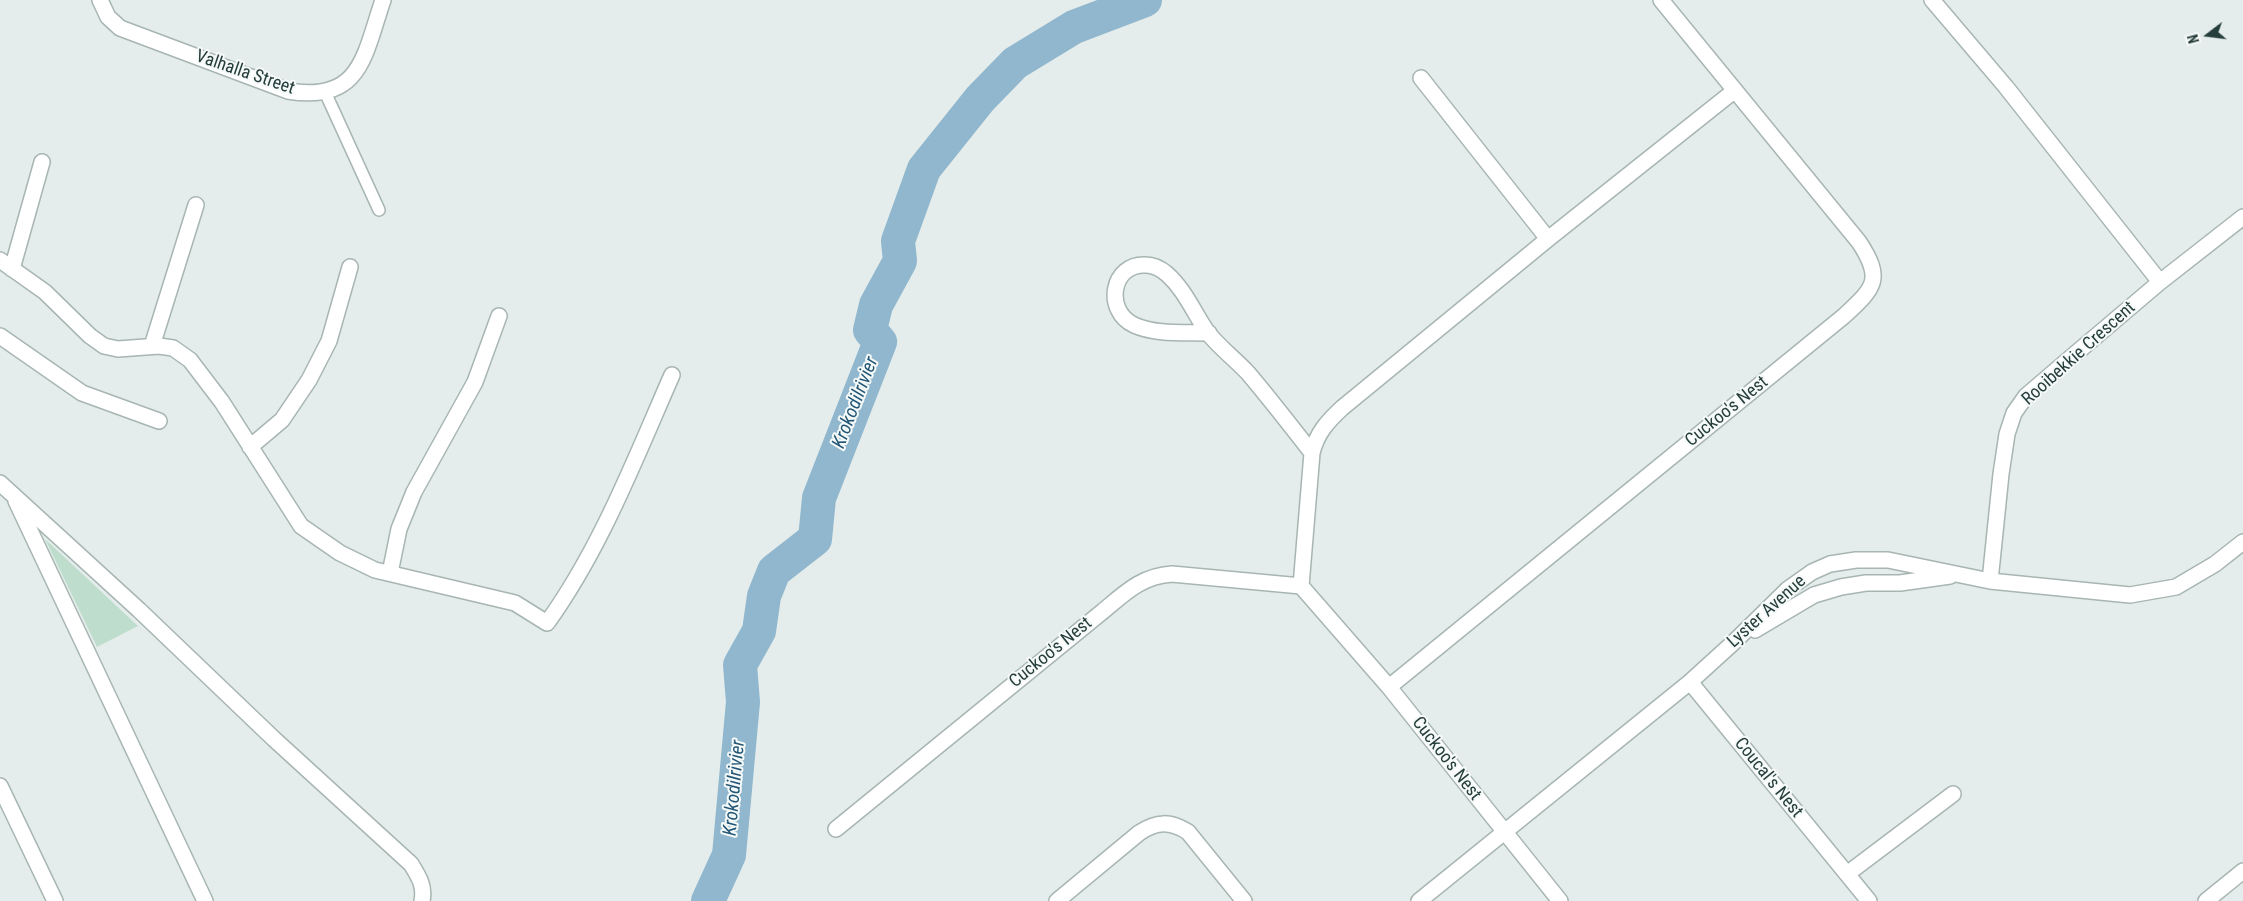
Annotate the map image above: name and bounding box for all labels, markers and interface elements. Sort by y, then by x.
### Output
north arrow [2183,10,2233,60]
text: N [2185,33,2202,45]
street label: Valhalla Street [193,46,297,100]
street label: Rooibekkie Crescent [2018,297,2140,411]
water label: Krokodilrivier [828,354,884,452]
street label: Cuckoo's Nest [1681,372,1773,452]
street label: Lyster Avenue [1723,571,1811,653]
street label: Cuckoo's Nest [1005,613,1097,693]
street label: Cuckoo's Nest [1407,713,1485,805]
street label: Coucal's Nest [1729,734,1807,822]
water label: Krokodilrivier [719,739,751,837]

